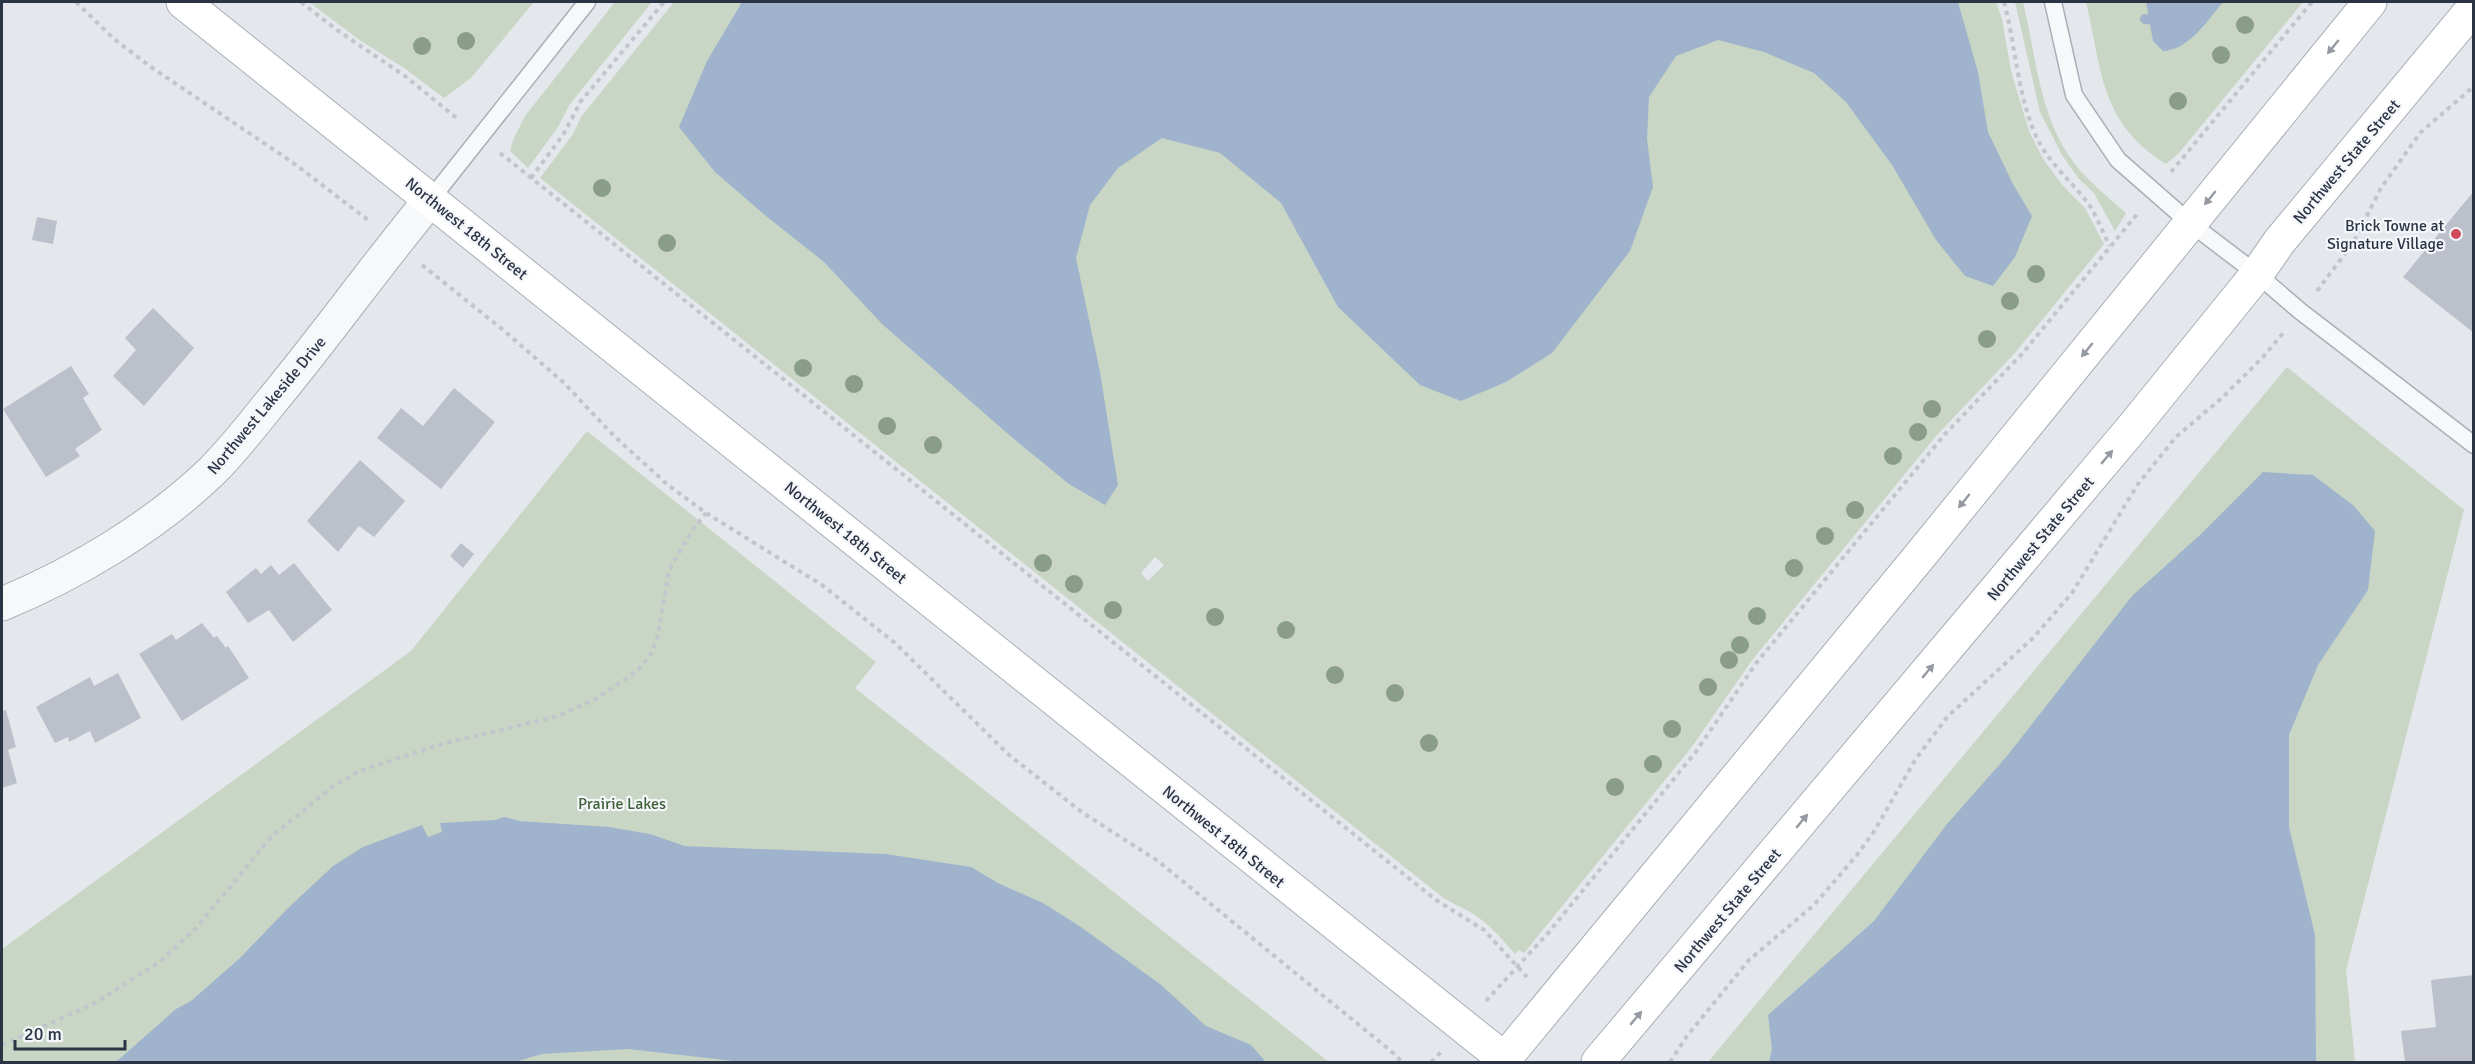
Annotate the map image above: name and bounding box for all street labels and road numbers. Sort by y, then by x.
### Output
street label: Northwest State Street [2289,95,2405,228]
street label: Northwest 18th Street [401,173,532,285]
street label: Northwest Lakeside Drive [203,333,330,479]
street label: Northwest State Street [1983,472,2099,605]
street label: Northwest 18th Street [780,477,911,589]
street label: Northwest 18th Street [1158,781,1289,893]
street label: Northwest State Street [1670,844,1786,977]

